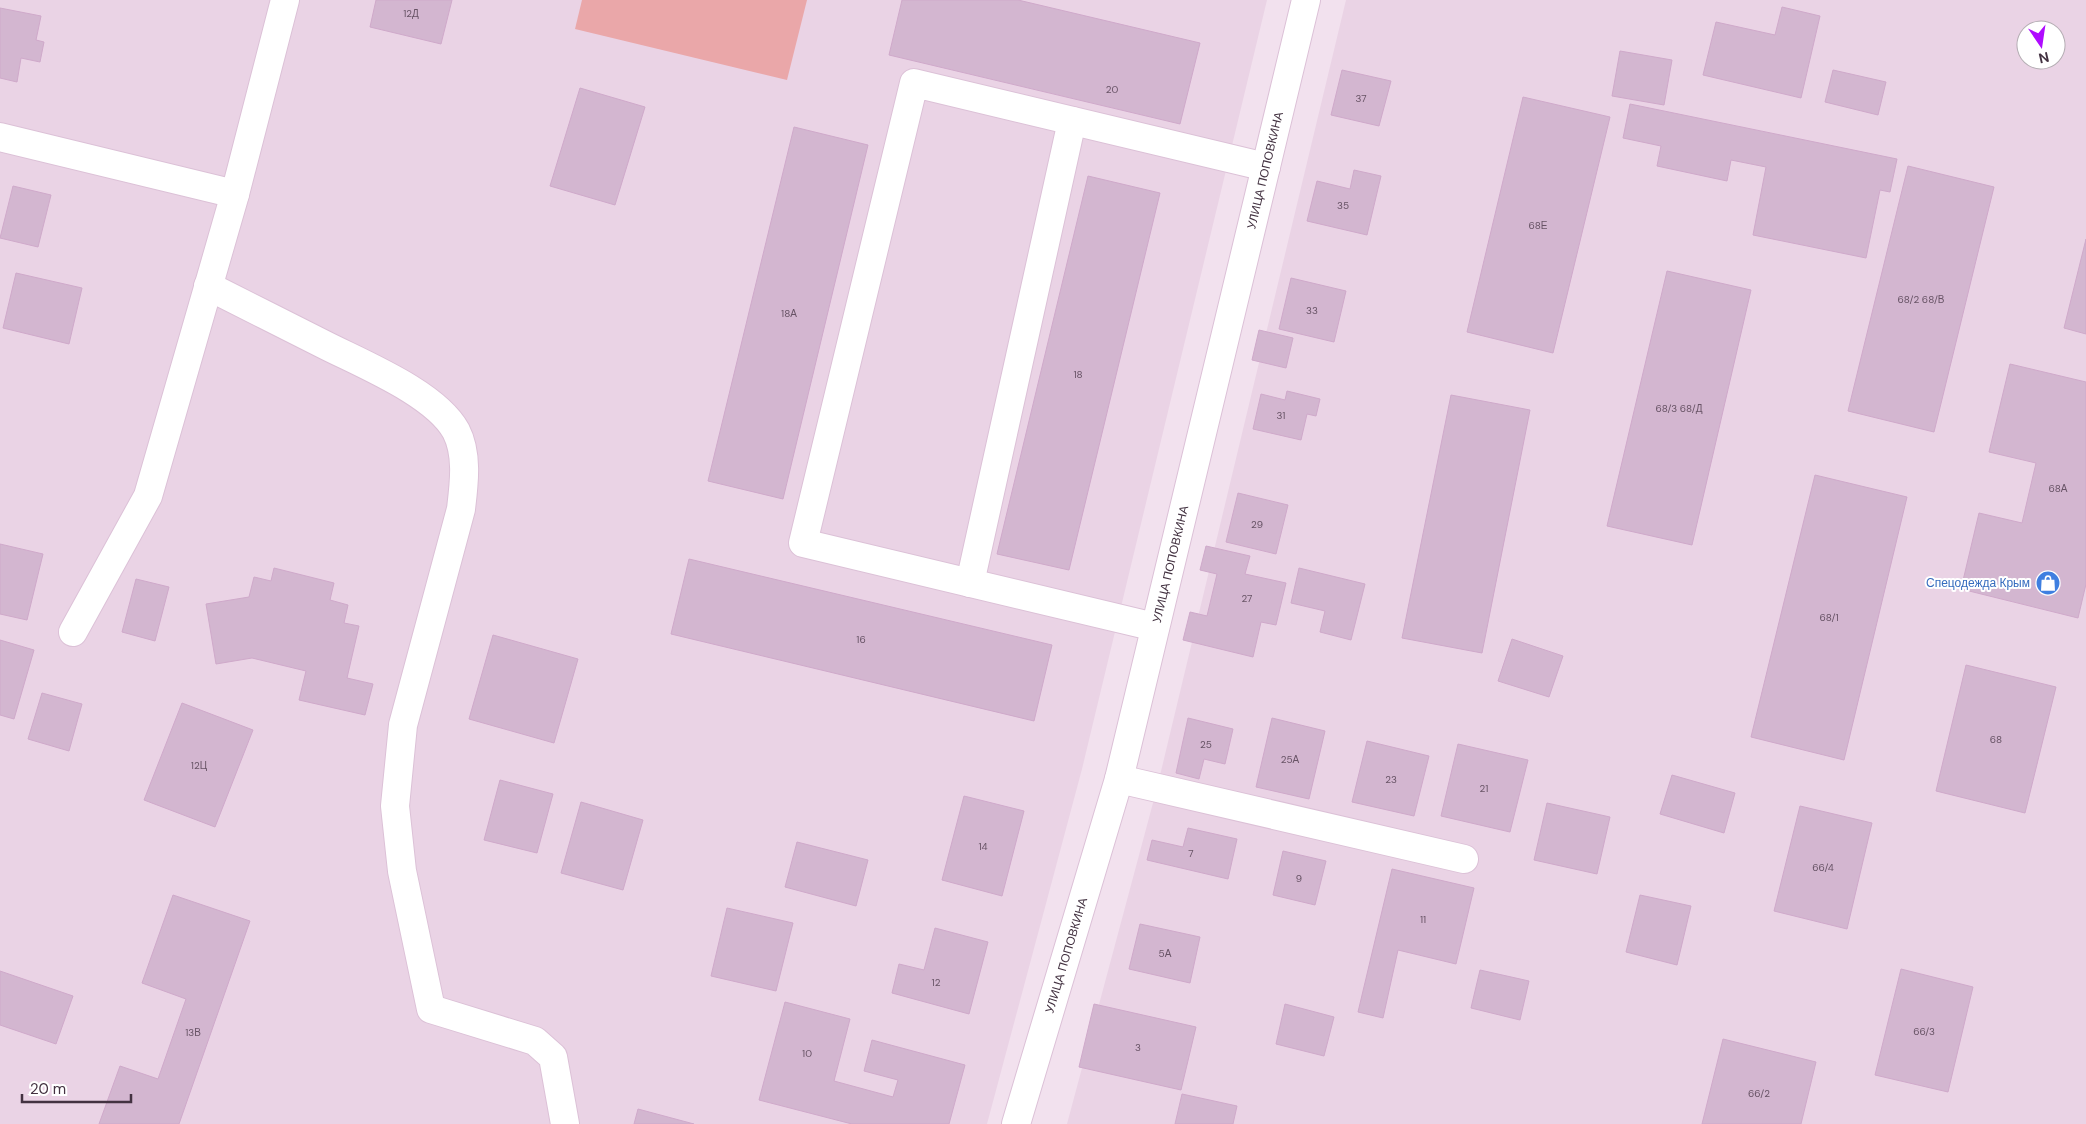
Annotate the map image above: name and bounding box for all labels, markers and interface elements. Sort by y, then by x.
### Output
house number: 12Д [403,7,419,20]
north arrow [2016,20,2066,70]
text: N [2037,48,2051,68]
house number: 20 [1106,83,1118,96]
house number: 37 [1355,92,1367,105]
street label: УЛИЦА ПОПОВКИНА [1243,110,1287,231]
house number: 35 [1337,199,1349,212]
house number: 68Е [1528,219,1548,232]
house number: 68/2 68/В [1898,293,1945,306]
house number: 33 [1306,304,1318,317]
house number: 18А [781,307,797,320]
house number: 18 [1073,368,1083,381]
house number: 68/3 68/Д [1656,402,1703,415]
house number: 31 [1277,409,1285,422]
house number: 68А [2048,482,2068,495]
street label: УЛИЦА ПОПОВКИНА [1149,504,1192,624]
house number: 29 [1251,518,1263,531]
shop icon: Спецодежда Крым [2035,570,2061,596]
place label: Спецодежда Крым [1926,575,2030,591]
house number: 27 [1242,592,1252,605]
house number: 68/1 [1819,611,1839,624]
house number: 16 [856,633,866,646]
house number: 68 [1990,733,2002,746]
house number: 25 [1200,738,1212,751]
house number: 25А [1281,753,1300,766]
house number: 12Ц [191,759,208,772]
house number: 23 [1385,773,1397,786]
house number: 21 [1480,782,1488,795]
house number: 14 [978,840,988,853]
house number: 7 [1188,847,1194,860]
house number: 66/4 [1812,861,1834,874]
house number: 9 [1296,872,1302,885]
street label: УЛИЦА ПОПОВКИНА [1042,896,1091,1015]
house number: 11 [1420,913,1426,926]
house number: 5А [1159,947,1172,960]
house number: 12 [932,976,941,989]
house number: 66/3 [1913,1025,1935,1038]
house number: 13В [185,1026,201,1039]
house number: 3 [1135,1041,1141,1054]
house number: 10 [802,1047,812,1060]
scale bar [22,1072,131,1104]
text: 20 m [30,1079,66,1099]
house number: 66/2 [1748,1087,1770,1100]

